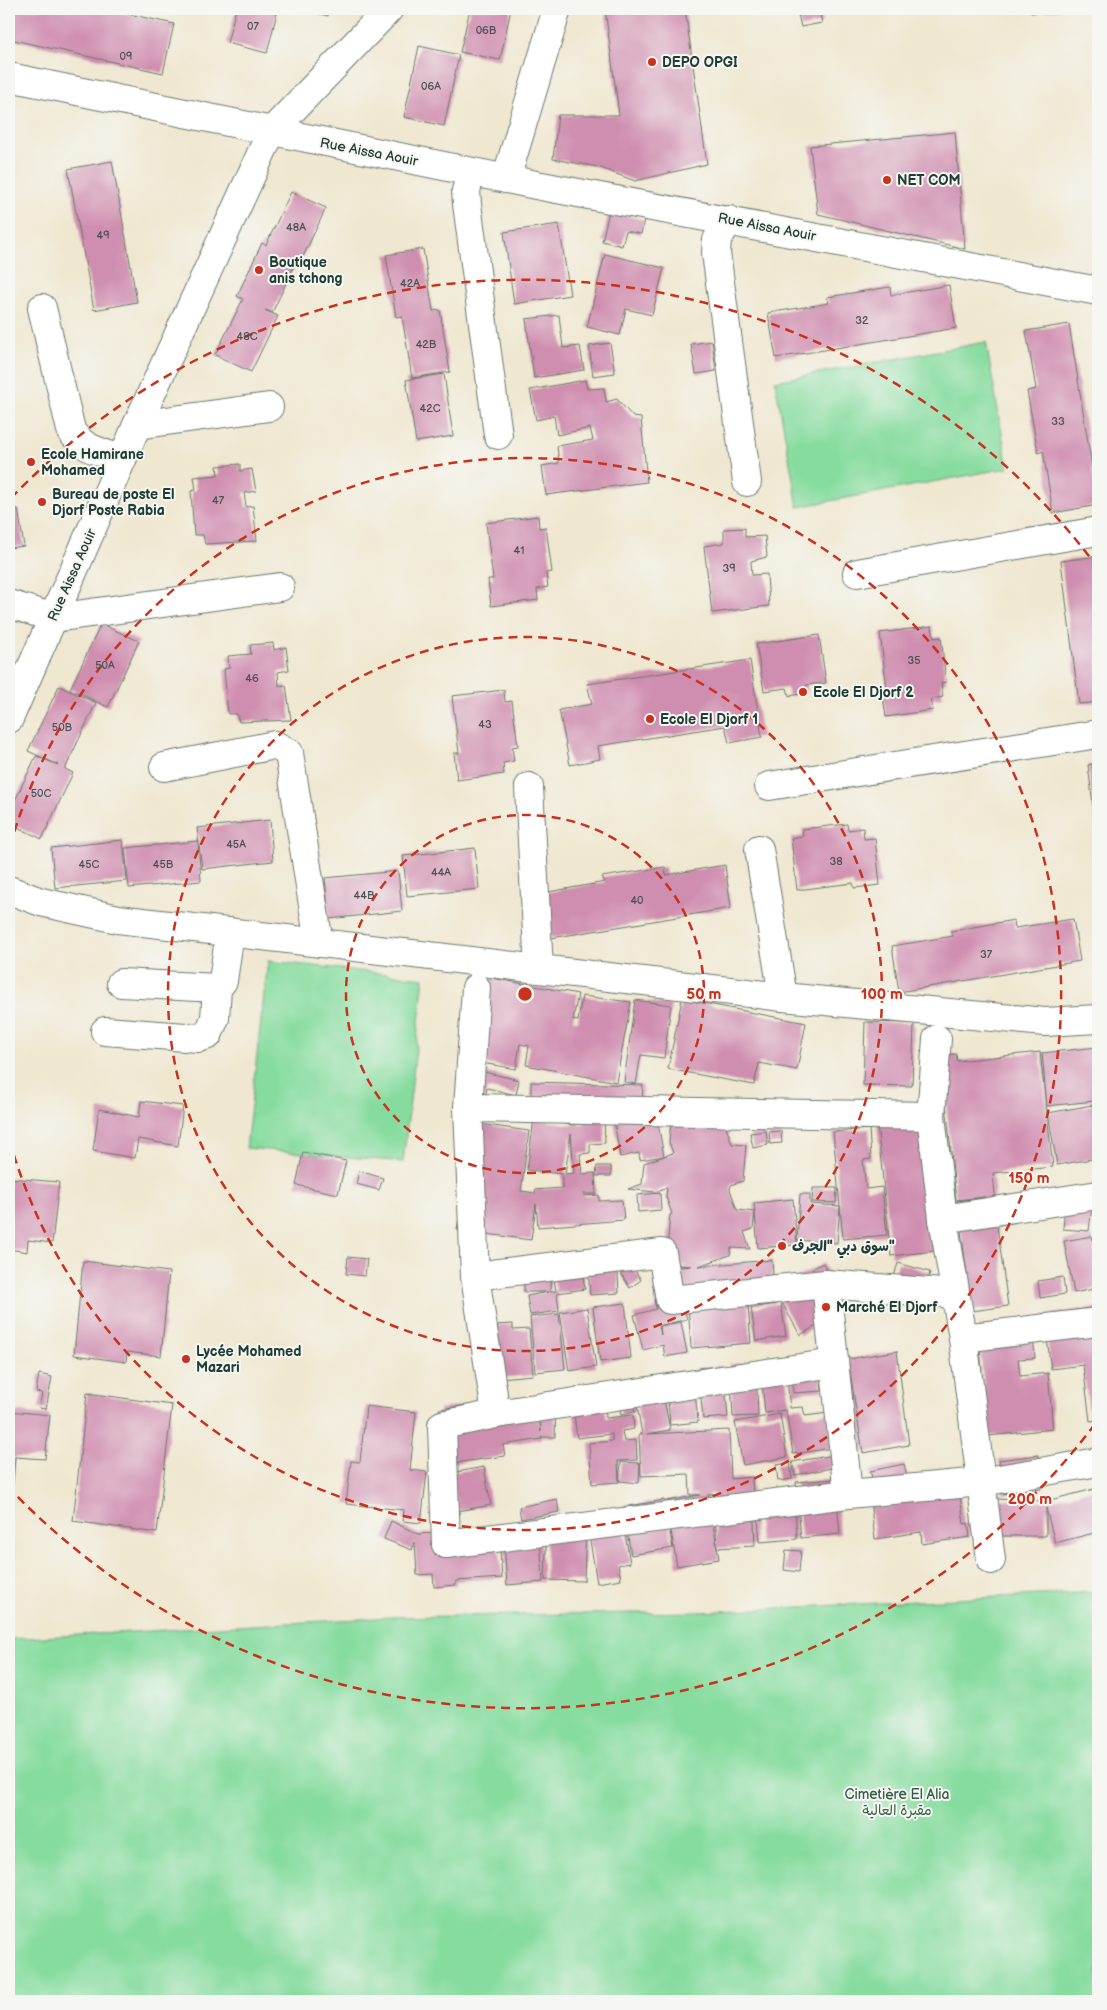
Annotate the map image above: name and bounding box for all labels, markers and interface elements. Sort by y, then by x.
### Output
house number: 07 [247,20,260,33]
house number: 06B [476,24,497,37]
house number: 09 [120,50,132,63]
place label: DEPO OPGI [662,54,738,71]
marker: DEPO OPGI [646,56,658,68]
house number: 06A [421,80,441,93]
street label: Rue Aissa Aouir [319,134,420,170]
place label: NET COM [897,172,961,189]
marker: NET COM [881,174,893,186]
street label: Rue Aissa Aouir [717,209,818,245]
house number: 48A [286,221,306,234]
house number: 49 [96,229,110,242]
place label: Boutique anis tchong [269,254,343,287]
marker: Boutique anis tchong [253,264,265,276]
house number: 42A [400,277,420,290]
house number: 32 [855,314,869,327]
house number: 48C [237,330,258,343]
house number: 42B [416,338,437,351]
house number: 42C [419,402,441,415]
house number: 33 [1051,415,1065,428]
place label: Ecole Hamirane Mohamed [41,446,144,479]
marker: Ecole Hamirane Mohamed [25,456,37,468]
place label: Bureau de poste El Djorf Poste Rabia [52,486,175,519]
house number: 47 [212,494,225,507]
marker: Bureau de poste El Djorf Poste Rabia [36,496,48,508]
street label: Rue Aissa Aouir [44,525,100,624]
house number: 41 [514,544,524,557]
house number: 39 [722,562,736,575]
house number: 35 [907,654,921,667]
house number: 50A [95,659,115,672]
house number: 46 [245,672,259,685]
place label: Ecole El Djorf 2 [813,684,914,701]
marker: Ecole El Djorf 2 [797,686,809,698]
place label: Ecole El Djorf 1 [660,711,758,728]
marker: Ecole El Djorf 1 [644,713,656,725]
house number: 43 [478,718,492,731]
house number: 50B [52,721,73,734]
house number: 50C [31,787,51,800]
house number: 45A [226,838,246,851]
house number: 38 [829,855,843,868]
house number: 45C [79,858,100,871]
house number: 45B [153,858,174,871]
house number: 44A [431,866,451,879]
house number: 44B [354,889,375,902]
house number: 40 [630,894,644,907]
house number: 37 [980,948,993,961]
centre of rings [516,985,534,1003]
text: 50 m [687,985,722,1004]
text: 100 m [861,985,903,1004]
text: 150 m [1008,1169,1050,1188]
place label: سوق دبي "الجرف" [792,1238,895,1259]
marker: سوق دبي "الجرف" [776,1240,788,1252]
place label: Marché El Djorf [836,1299,938,1316]
marker: Marché El Djorf [820,1301,832,1313]
place label: Lycée Mohamed Mazari [196,1343,301,1376]
marker: Lycée Mohamed Mazari [180,1353,192,1365]
text: 200 m [1008,1490,1052,1509]
park label: Cimetière El Alia مقبرة العالية [845,1786,950,1819]

